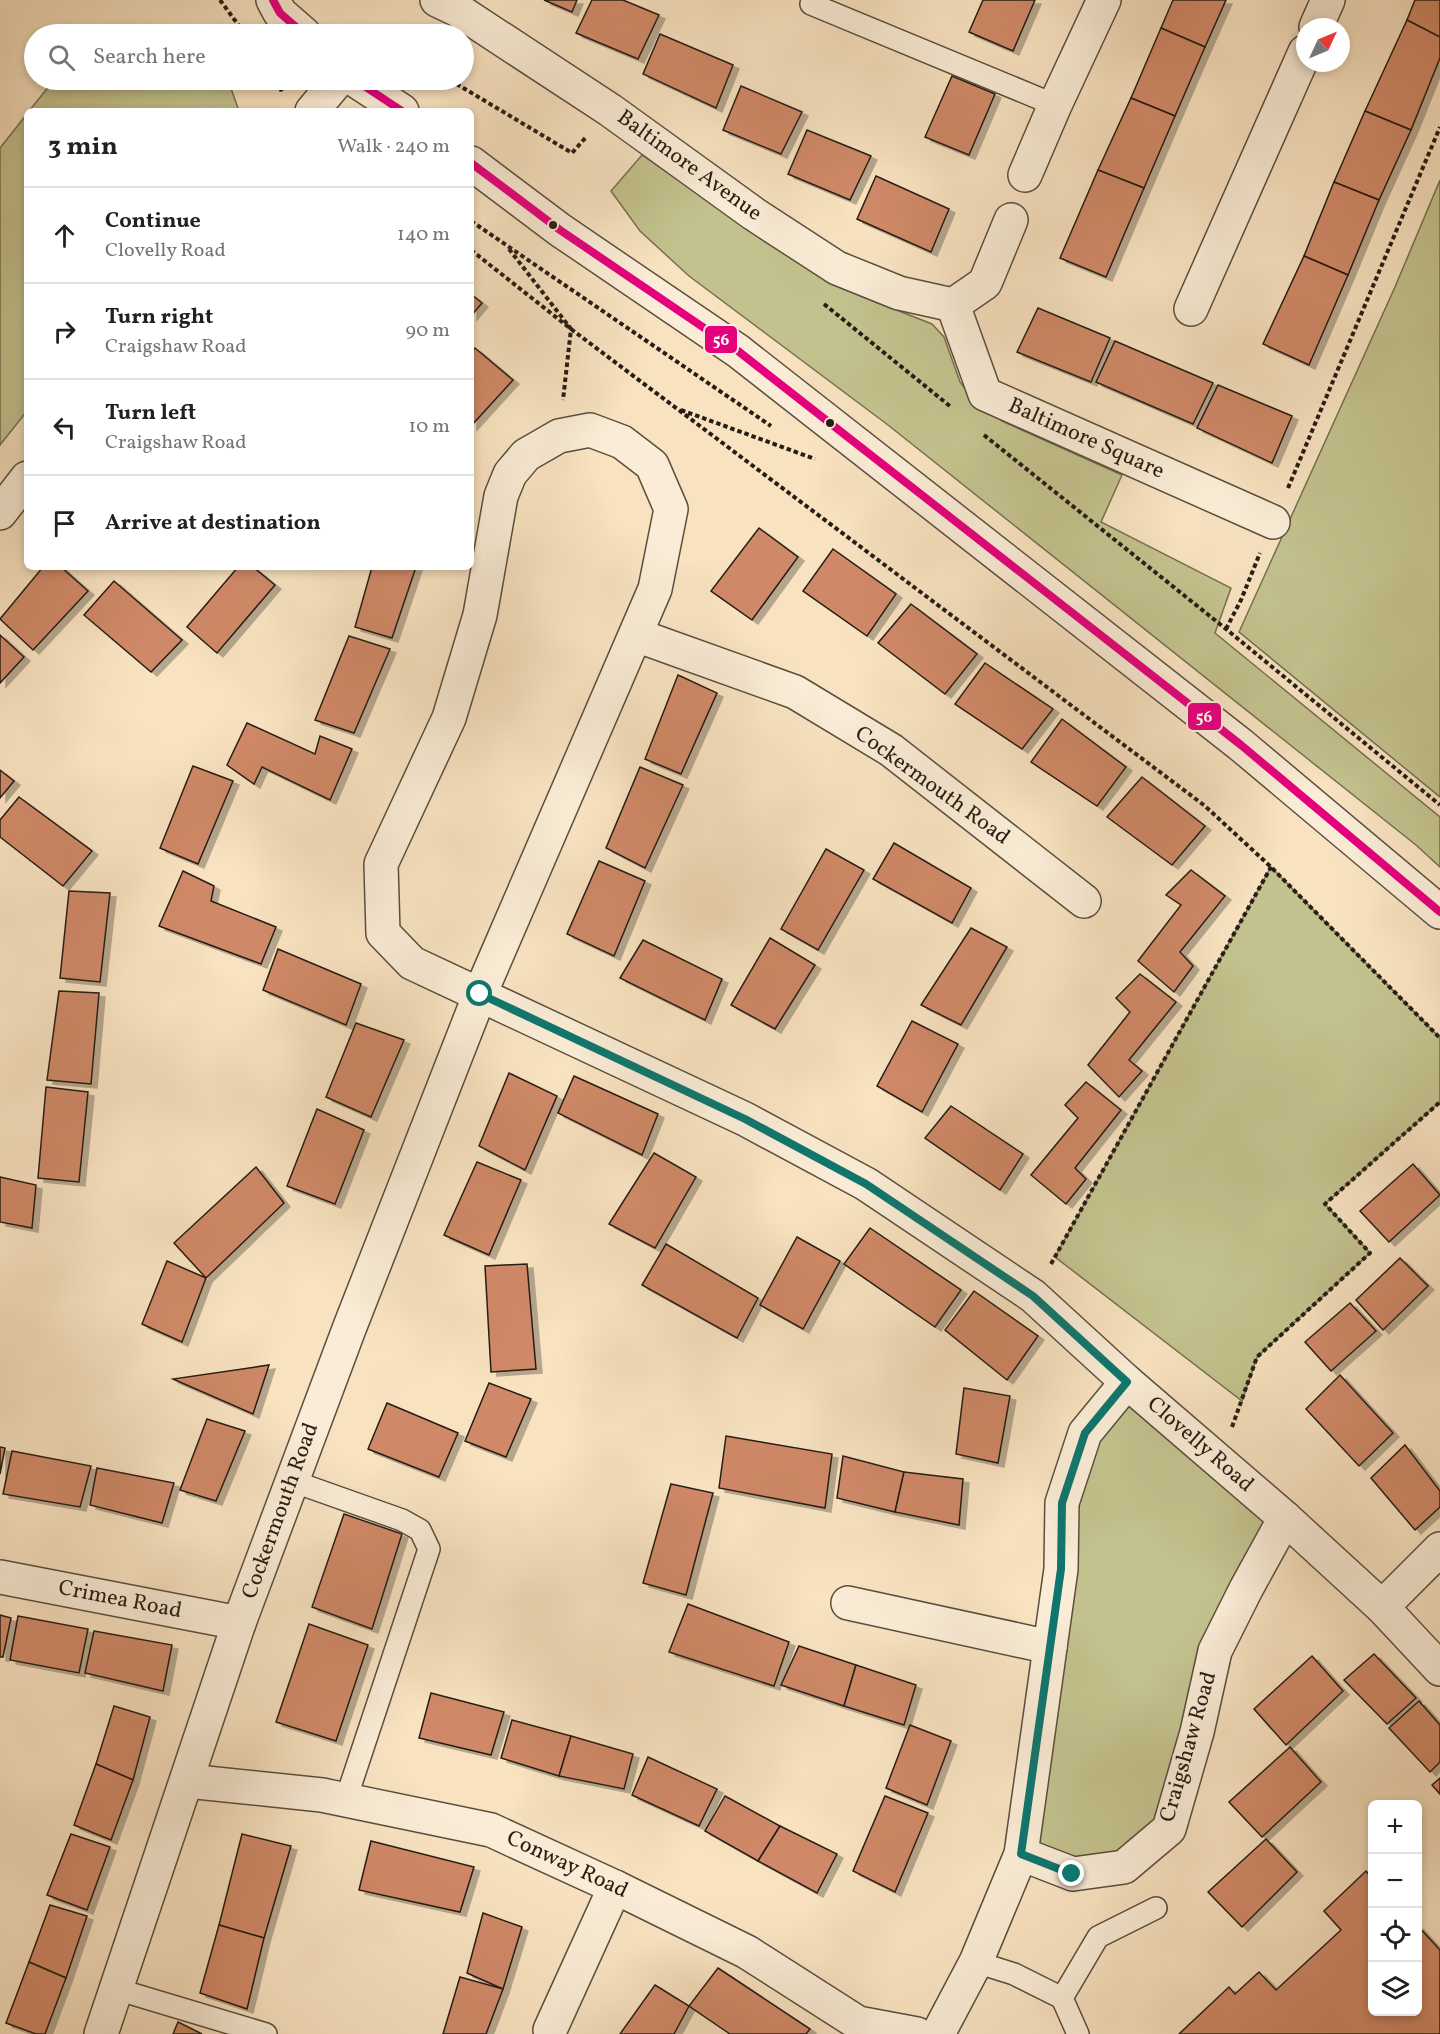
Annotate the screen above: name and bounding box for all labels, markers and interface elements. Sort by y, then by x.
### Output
north arrow [1296,18,1350,72]
search box [24,24,474,90]
icon: search [45,41,78,74]
text: Search here [93,42,206,73]
street label: Baltimore Avenue [610,103,768,229]
text: 3 min [48,129,118,165]
text: Walk · 240 m [337,133,450,161]
text: Continue [105,206,201,237]
icon: ahead [48,219,81,252]
unlabelled marker [547,219,559,231]
text: 140 m [397,221,450,249]
text: Clovelly Road [105,237,226,265]
text: Turn right [105,302,213,333]
icon: right [48,315,81,348]
text: 90 m [406,317,450,345]
line badge: 56 [704,325,738,354]
text: 56 [713,330,729,352]
text: Craigshaw Road [105,333,247,361]
street label: Baltimore Square [1003,391,1169,487]
text: Turn left [105,398,196,429]
icon: left [48,411,81,444]
text: 10 m [409,413,450,441]
unlabelled marker [824,417,836,429]
text: Craigshaw Road [105,429,247,457]
icon: arrive [48,507,81,540]
text: Arrive at destination [105,508,321,539]
line badge: 56 [1187,702,1222,731]
text: 56 [1196,707,1212,729]
street label: Cockermouth Road [848,719,1016,853]
route start [466,980,492,1006]
street label: Clovelly Road [1140,1390,1260,1500]
street label: Cockermouth Road [235,1419,327,1603]
street label: Crimea Road [56,1573,184,1627]
street label: Craigshaw Road [1153,1668,1225,1826]
map controls [1368,1800,1422,2016]
button: + [1368,1800,1422,1854]
street label: Conway Road [501,1823,633,1907]
button: − [1368,1854,1422,1908]
route end [1058,1860,1084,1886]
button: locate [1368,1908,1422,1962]
button: layers [1368,1962,1422,2016]

